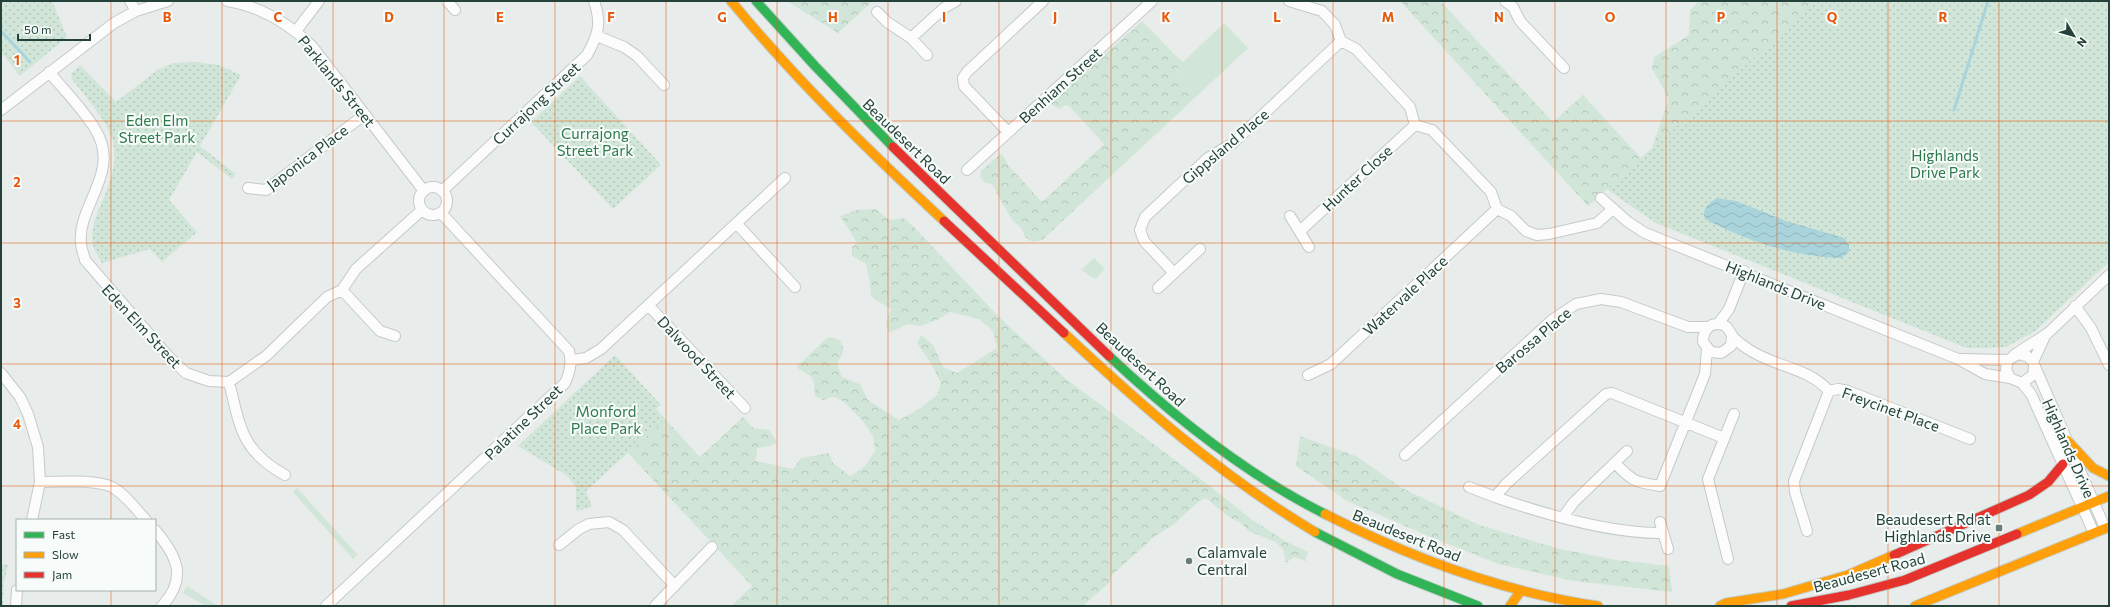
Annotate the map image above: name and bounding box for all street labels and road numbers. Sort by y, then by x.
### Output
street label: Parklands Street [295,32,379,130]
street label: Benhiam Street [1015,43,1105,127]
street label: Currajong Street [488,58,584,148]
street label: Beaudesert Road [859,95,955,187]
street label: Gippsland Place [1178,105,1272,187]
street label: Japonica Place [263,121,351,193]
street label: Hunter Close [1318,141,1396,215]
street label: Watervale Place [1359,251,1451,339]
street label: Highlands Drive [1723,257,1829,313]
street label: Eden Elm Street [99,280,185,372]
street label: Barossa Place [1492,303,1574,377]
street label: Dalwood Street [654,312,740,402]
street label: Beaudesert Road [1093,318,1189,410]
street label: Palatine Street [481,381,565,463]
street label: Freycinet Place [1840,383,1942,435]
street label: Highlands Drive [2039,396,2099,500]
street label: Beaudesert Road [1350,505,1464,565]
street label: Beaudesert Road [1811,548,1927,596]

